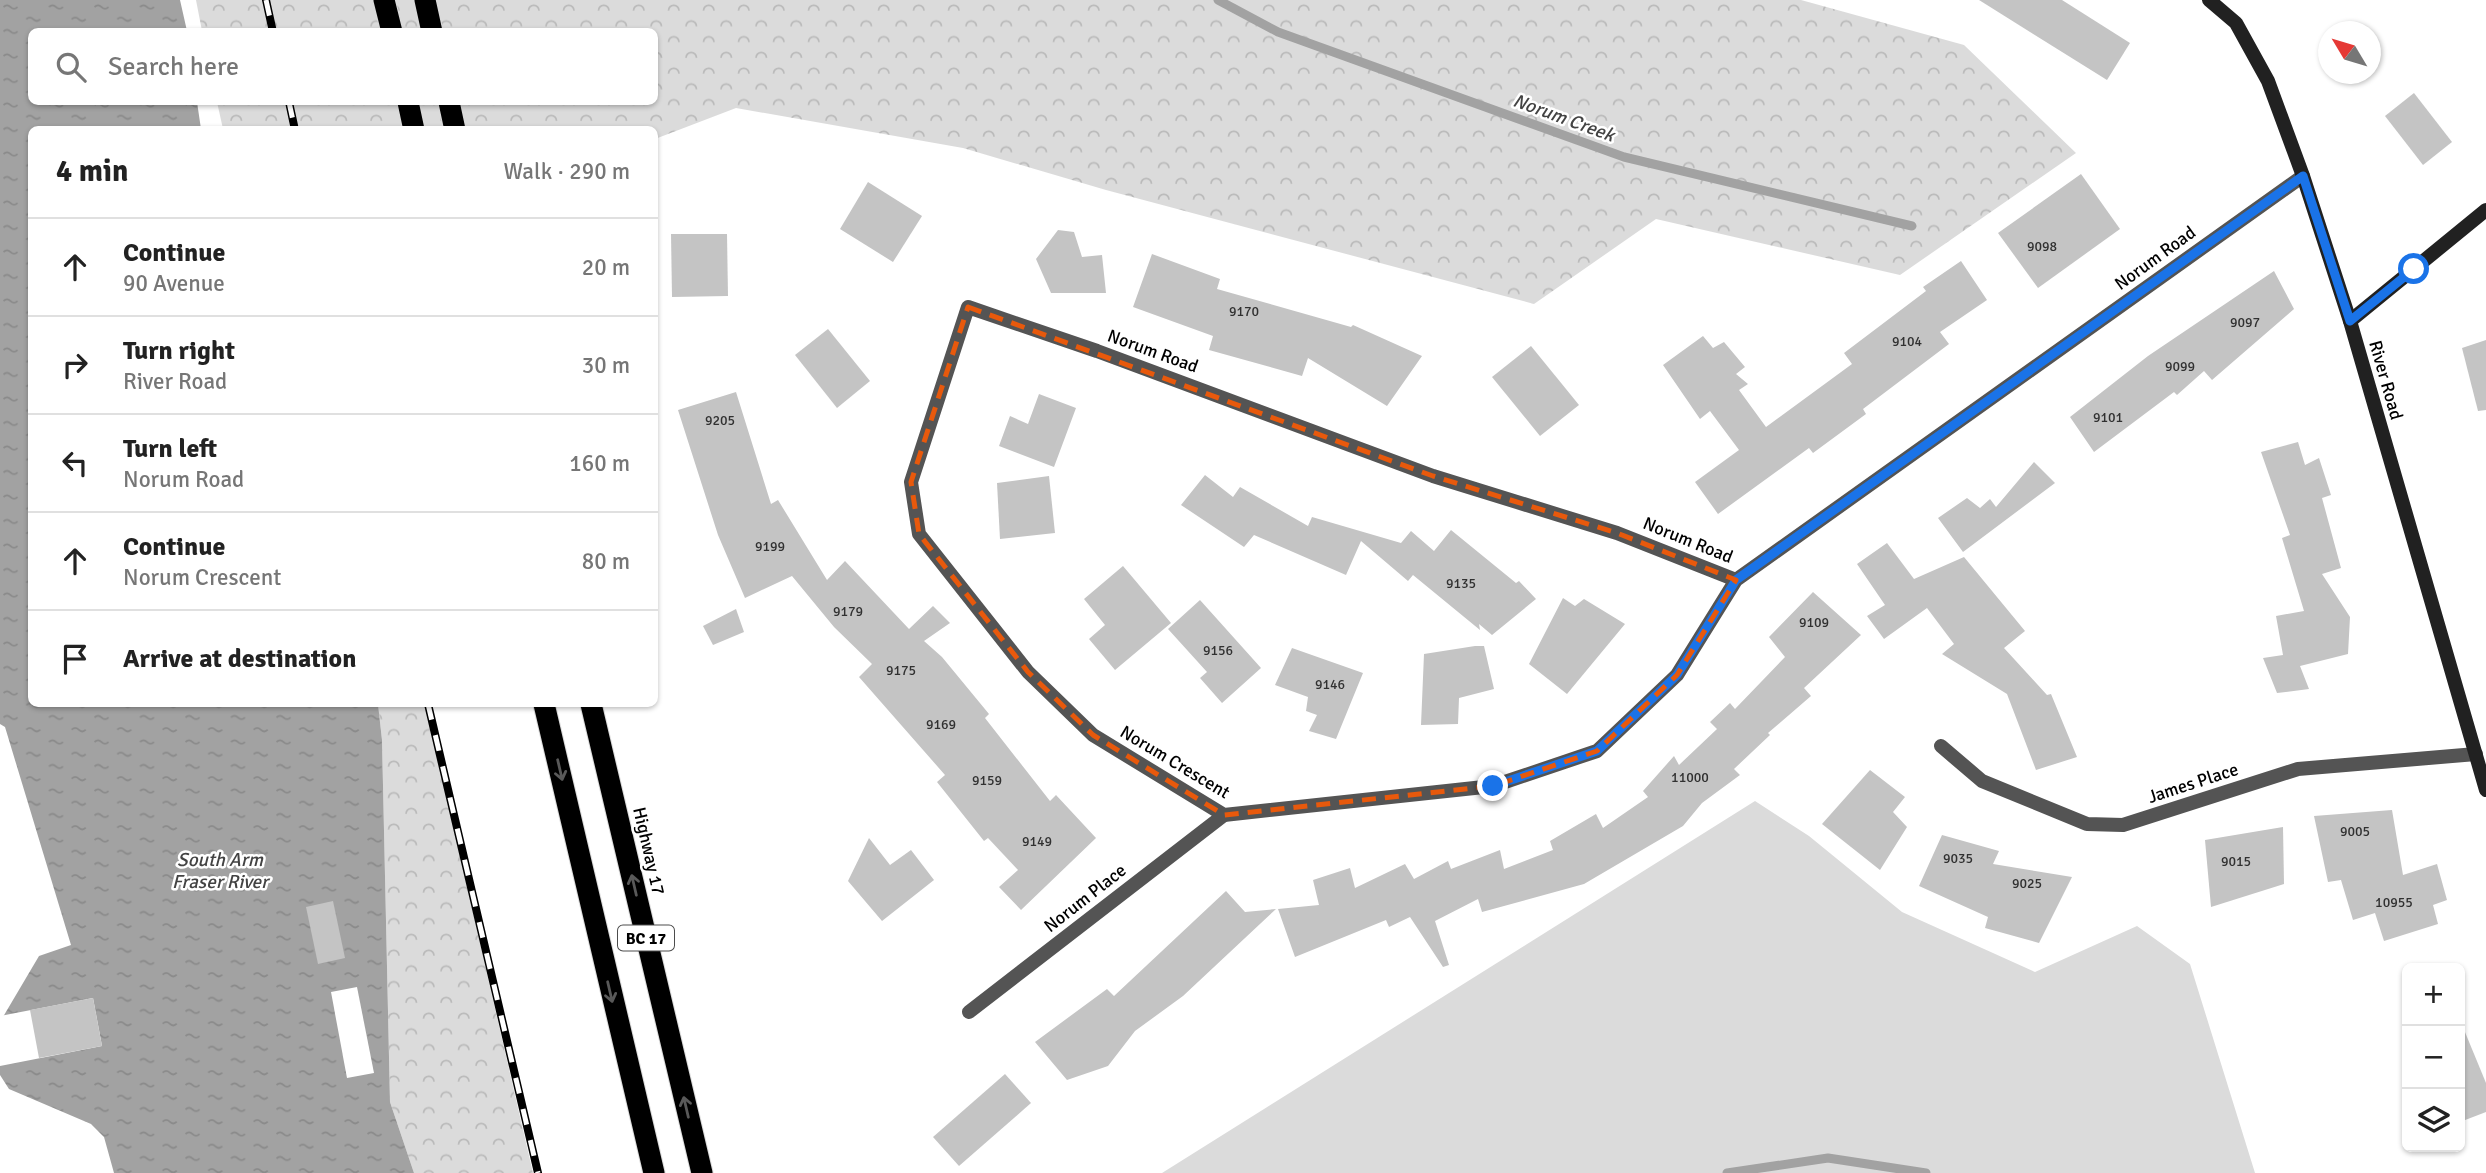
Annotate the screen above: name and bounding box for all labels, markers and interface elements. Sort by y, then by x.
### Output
north arrow [2318,21,2381,84]
search box [28,28,658,105]
icon: search [52,48,90,86]
text: Search here [108,51,239,83]
water label: Norum Creek [1510,89,1619,148]
text: 4 min [56,153,128,190]
text: Walk · 290 m [504,157,630,186]
street label: Norum Road [2110,221,2200,295]
text: Continue [123,237,225,269]
house number: 9098 [2027,238,2057,255]
icon: ahead [56,248,94,286]
text: 20 m [582,253,630,282]
route start [2398,253,2429,284]
text: 90 Avenue [123,269,225,298]
house number: 9170 [1229,303,1259,320]
house number: 9097 [2230,314,2260,331]
street label: Norum Road [1105,324,1201,378]
house number: 9104 [1892,333,1923,350]
text: Turn right [123,335,235,367]
street label: River Road [2364,338,2408,422]
icon: right [56,346,94,384]
text: 30 m [582,351,630,380]
house number: 9099 [2165,358,2195,375]
text: River Road [123,367,227,396]
house number: 9101 [2093,409,2123,426]
house number: 9205 [705,412,735,429]
text: Turn left [123,433,217,465]
icon: left [56,444,94,482]
text: 160 m [569,449,630,478]
text: Norum Road [123,465,244,494]
street label: Norum Road [1640,512,1736,568]
text: Continue [123,531,225,563]
house number: 9199 [755,538,785,555]
icon: ahead [56,542,94,580]
text: 80 m [582,547,630,576]
text: Norum Crescent [123,563,281,592]
house number: 9135 [1446,575,1476,592]
house number: 9179 [833,603,863,620]
house number: 9109 [1799,614,1829,631]
icon: arrive [56,640,94,678]
house number: 9156 [1203,642,1233,659]
text: Arrive at destination [123,643,356,675]
house number: 9175 [886,662,916,679]
house number: 9146 [1315,676,1345,693]
house number: 9169 [926,716,956,733]
street label: Norum Crescent [1116,721,1234,803]
one-way arrow [553,758,567,781]
street label: James Place [2145,758,2241,808]
house number: 11000 [1671,769,1709,786]
route end [1477,770,1508,801]
house number: 9159 [972,772,1002,789]
street label: Highway 17 [628,805,670,897]
house number: 9005 [2340,823,2370,840]
house number: 9149 [1022,833,1052,850]
water label: South Arm Fraser River [172,848,271,894]
house number: 9035 [1943,850,1973,867]
house number: 9015 [2221,853,2251,870]
street label: Norum Place [1039,859,1131,937]
one-way arrow [626,874,640,897]
house number: 9025 [2012,875,2042,892]
house number: 10955 [2375,894,2413,911]
road number: BC 17 [618,926,674,950]
map controls [2402,963,2465,1152]
button: + [2402,963,2465,1026]
one-way arrow [604,980,618,1003]
button: − [2402,1026,2465,1089]
button: layers [2402,1089,2465,1152]
one-way arrow [679,1096,692,1119]

